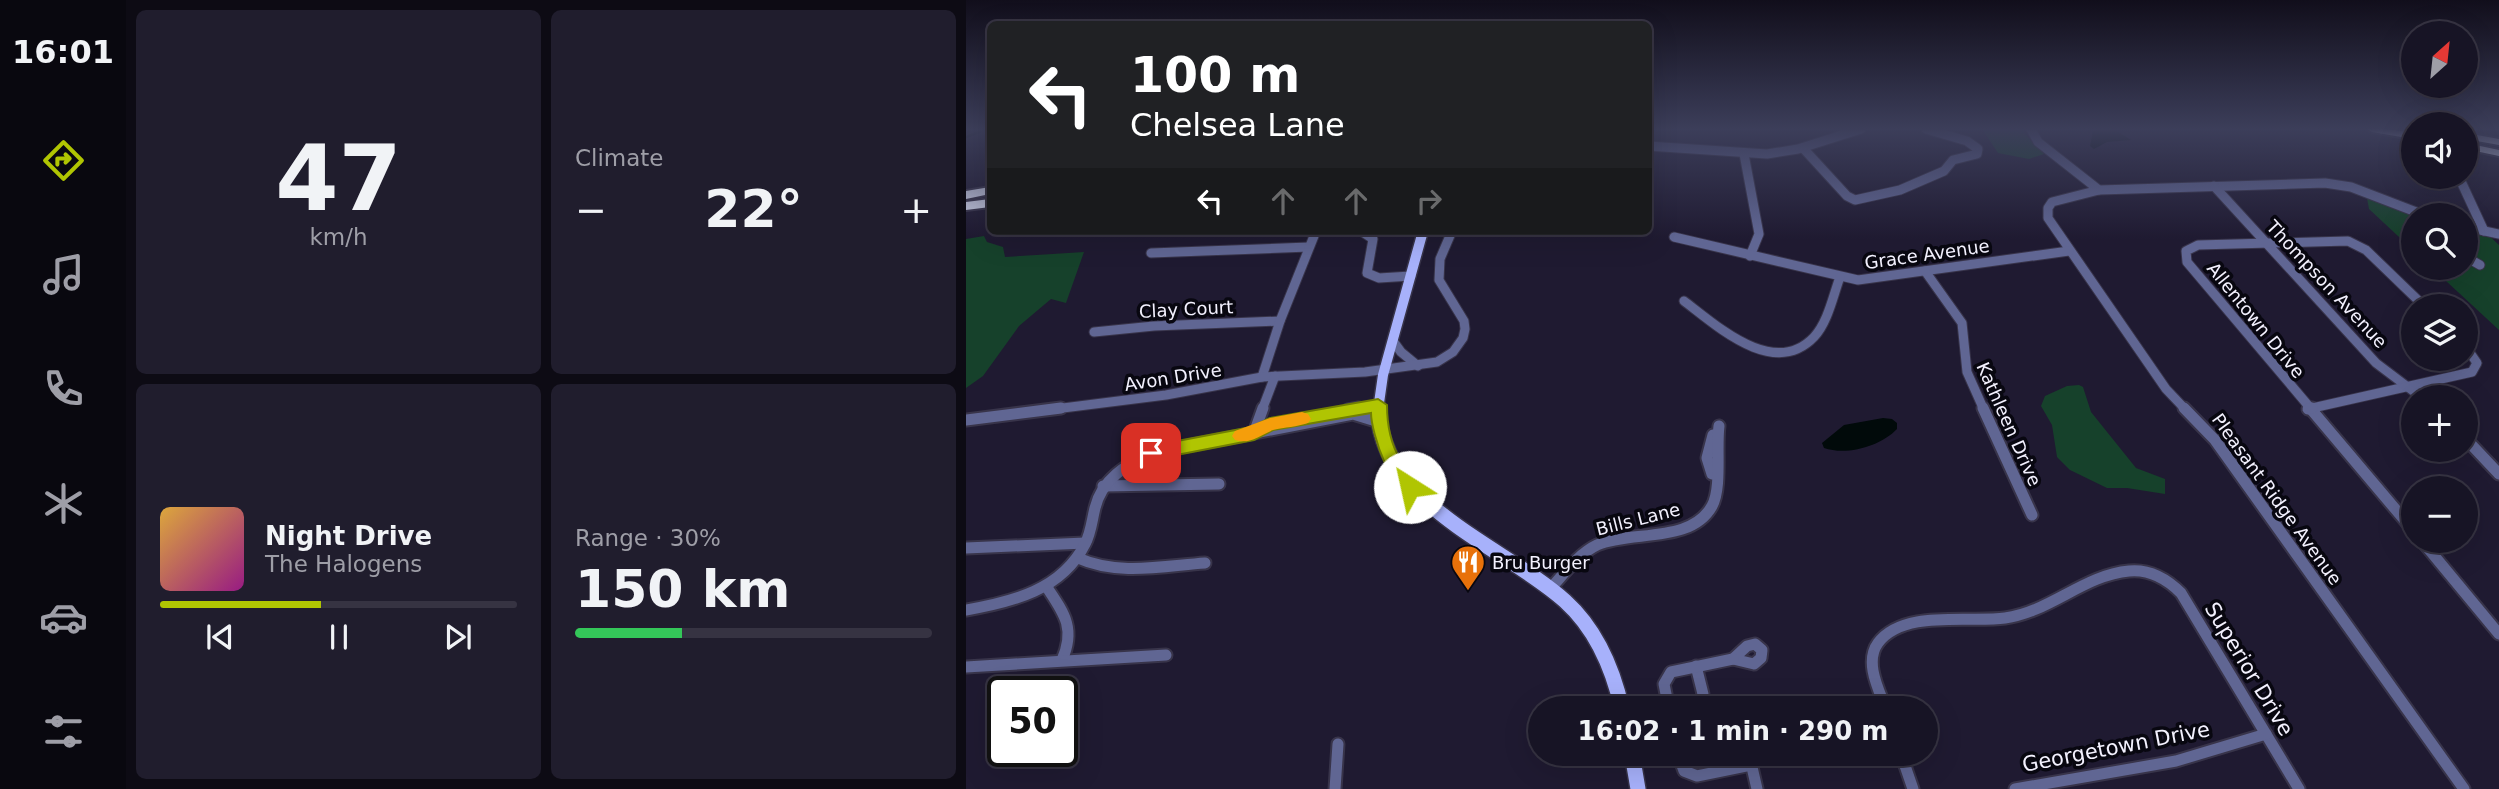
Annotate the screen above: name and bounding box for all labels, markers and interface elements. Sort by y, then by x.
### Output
north arrow [2401,21,2478,98]
map controls [2401,21,2478,553]
text: 16:01 [12,33,114,71]
text: 100 m [1130,47,1300,104]
icon: left [1015,49,1106,140]
text: Chelsea Lane [1130,106,1345,144]
button: sound [2401,112,2478,189]
text: 47 [275,126,402,231]
icon: directions [39,136,88,185]
text: Climate [575,145,664,171]
text: 22° [704,179,803,239]
icon: left [1191,182,1229,220]
icon: ahead [1264,182,1302,220]
icon: ahead [1337,182,1375,220]
icon: right [1410,182,1448,220]
text: − [575,188,607,232]
text: + [900,188,932,232]
button: search [2401,203,2478,280]
street label: Thompson Avenue [2262,215,2392,352]
text: km/h [309,224,368,250]
street label: Grace Avenue [1863,235,1991,273]
icon: music [39,250,88,299]
street label: Allentown Drive [2203,258,2309,382]
button: layers [2401,294,2478,371]
street label: Clay Court [1138,296,1234,322]
street label: Avon Drive [1123,359,1223,395]
street label: Kathleen Drive [1972,359,2046,489]
icon: phone [39,364,88,413]
button: + [2401,385,2478,462]
street label: Pleasant Ridge Avenue [2208,409,2346,589]
pin [1121,423,1181,483]
icon: arrive [1132,434,1170,472]
position arrow [1373,450,1447,524]
button: − [2401,476,2478,553]
icon: climate [39,479,88,528]
street label: Bills Lane [1594,498,1682,540]
text: Night Drive [265,521,432,551]
text: Range · 30% [575,525,721,551]
restaurant icon: Bru Burger [1449,543,1487,592]
text: The Halogens [265,551,422,577]
place label: Bru Burger [1492,552,1590,573]
text: 150 km [575,559,790,619]
icon: car [39,593,88,642]
street label: Superior Drive [2200,598,2298,740]
icon: previous [201,618,239,656]
icon: pause [320,618,358,656]
icon: next [439,618,477,656]
speed limit sign: 50 [987,676,1078,767]
icon: filters [39,707,88,756]
text: 16:02 · 1 min · 290 m [1578,716,1888,746]
street label: Georgetown Drive [2020,717,2212,777]

